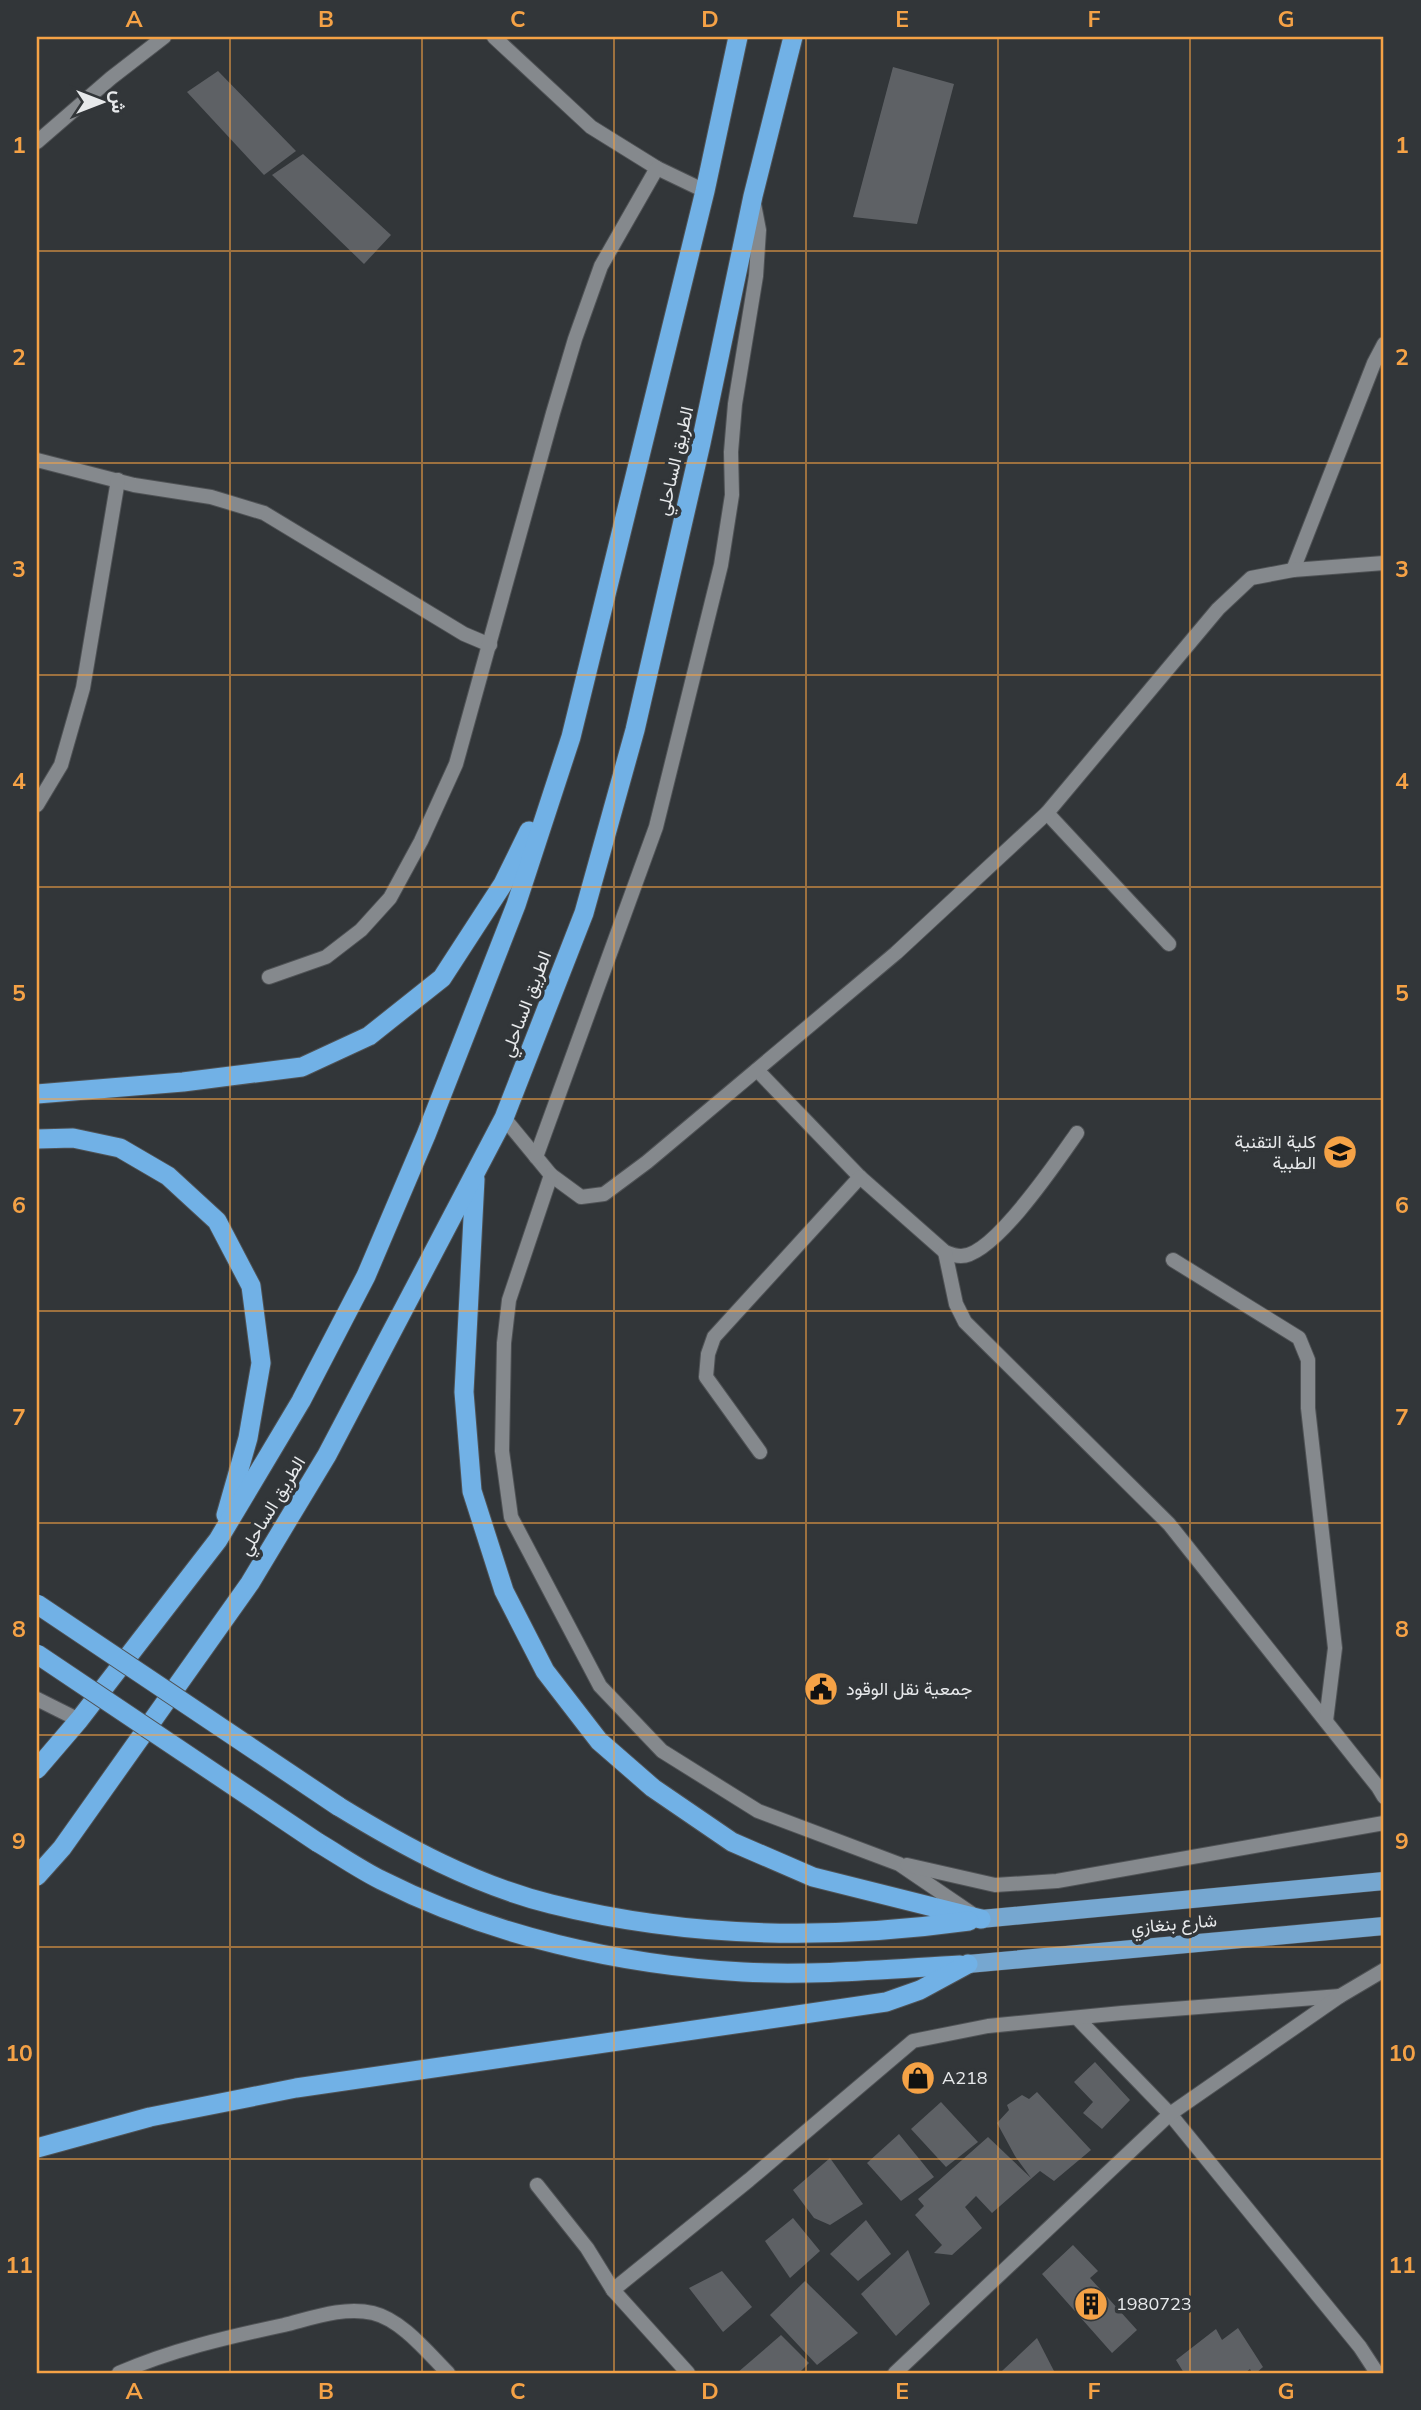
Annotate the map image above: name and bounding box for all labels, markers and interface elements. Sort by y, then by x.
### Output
text: A [125,4,143,33]
text: B [318,4,334,33]
text: C [510,4,526,33]
text: D [701,4,719,33]
text: E [895,4,909,33]
text: F [1087,4,1101,33]
text: G [1277,4,1295,33]
north arrow [66,66,136,136]
text: ش [107,91,131,114]
text: 1 [12,130,26,159]
text: 1 [1395,130,1409,159]
text: 2 [12,342,26,371]
text: 2 [1395,342,1409,371]
street label: الطريق الساحلي [651,404,702,519]
text: 3 [12,554,26,583]
text: 3 [1395,554,1409,583]
text: 4 [12,766,26,795]
text: 4 [1395,766,1409,795]
street label: الطريق الساحلي [495,948,560,1061]
text: 5 [12,978,26,1007]
text: 5 [1395,978,1409,1007]
place label: كلية التقنية الطبية [1235,1130,1316,1174]
school or university icon: كلية التقنية الطبية [1321,1133,1359,1171]
text: 6 [12,1190,26,1219]
text: 6 [1395,1190,1409,1219]
text: 7 [12,1402,26,1431]
text: 7 [1395,1402,1409,1431]
street label: الطريق الساحلي [233,1452,314,1561]
text: 8 [12,1614,26,1643]
text: 8 [1395,1614,1409,1643]
public building icon: جمعية نقل الوقود [802,1670,840,1708]
place label: جمعية نقل الوقود [846,1677,972,1700]
text: 9 [12,1826,26,1855]
text: 9 [1395,1826,1409,1855]
street label: شارع بنغازي [1130,1908,1218,1943]
text: 10 [5,2038,33,2067]
text: 10 [1388,2038,1416,2067]
shop icon: A218 [899,2059,937,2097]
place label: A218 [942,2066,988,2089]
text: 11 [5,2250,33,2279]
text: 11 [1388,2250,1416,2279]
building icon: 1980723 [1072,2285,1110,2323]
place label: 1980723 [1116,2292,1192,2315]
text: A [125,2376,143,2405]
text: B [318,2376,334,2405]
text: C [510,2376,526,2405]
text: D [701,2376,719,2405]
text: E [895,2376,909,2405]
text: F [1087,2376,1101,2405]
text: G [1277,2376,1295,2405]

